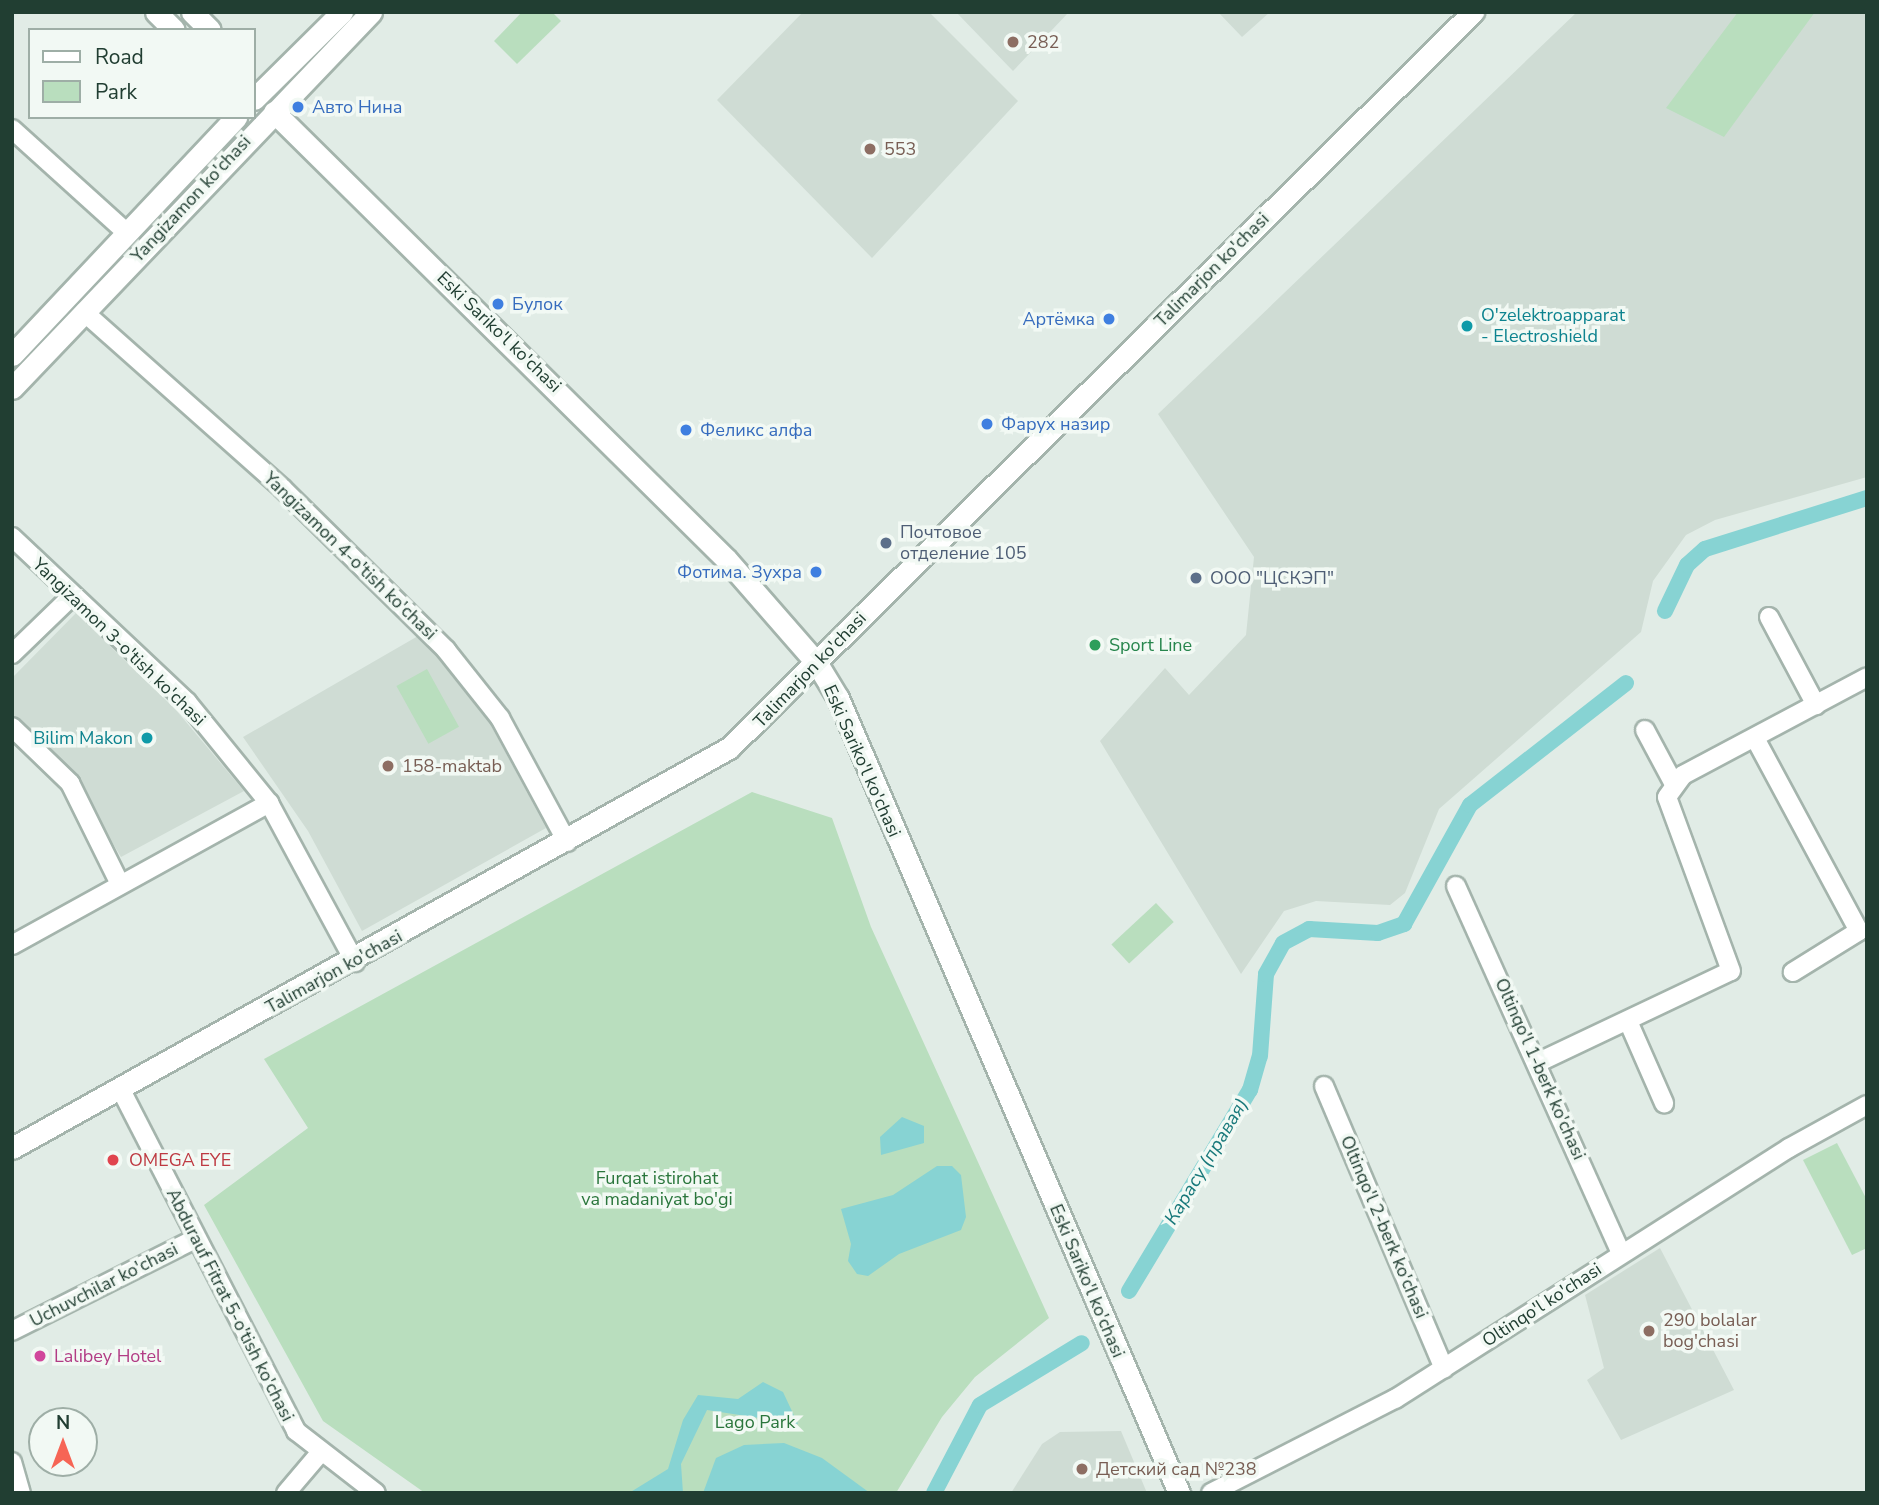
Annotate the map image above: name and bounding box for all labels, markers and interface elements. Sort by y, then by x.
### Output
legend [28,28,256,119]
place label: 282 [1027,31,1059,53]
marker: 282 [1005,34,1021,50]
text: Road [95,43,144,71]
text: Park [95,78,137,106]
place label: Авто Нина [312,96,402,118]
marker: Авто Нина [290,99,306,115]
street label: Yangizamon ko'chasi [127,131,255,267]
place label: 553 [884,138,916,160]
marker: 553 [862,141,878,157]
street label: Talimarjon ko'chasi [1150,208,1274,332]
street label: Eski Sariko'l ko'chasi [432,267,566,397]
place label: Булок [512,293,563,315]
marker: Булок [490,296,506,312]
place label: O'zelektroapparat - Electroshield [1481,305,1625,348]
place label: Артёмка [1022,308,1095,330]
marker: Артёмка [1101,311,1117,327]
marker: O'zelektroapparat - Electroshield [1459,318,1475,334]
place label: Фарух назир [1001,413,1110,435]
marker: Фарух назир [979,416,995,432]
place label: Феликс алфа [700,419,812,441]
marker: Феликс алфа [678,422,694,438]
street label: Yangizamon 4-o'tish ko'chasi [259,468,441,644]
place label: Почтовое отделение 105 [900,522,1026,564]
marker: Почтовое отделение 105 [878,535,894,551]
street label: Yangizamon 3-o'tish ko'chasi [28,554,210,730]
place label: Фотима. Зухра [677,561,802,583]
marker: Фотима. Зухра [808,564,824,580]
place label: ООО "ЦСКЭП" [1210,567,1334,589]
marker: ООО "ЦСКЭП" [1188,570,1204,586]
street label: Talimarjon ko'chasi [749,608,871,732]
place label: Sport Line [1109,634,1192,656]
marker: Sport Line [1087,637,1103,653]
street label: Eski Sariko'l ko'chasi [819,681,905,841]
place label: Bilim Makon [33,727,133,749]
marker: Bilim Makon [139,730,155,746]
place label: 158-maktab [402,755,502,777]
marker: 158-maktab [380,758,396,774]
street label: Talimarjon ko'chasi [262,926,406,1018]
street label: Oltinqo'l 1-berk ko'chasi [1490,975,1590,1163]
water label: Карасу (правая) [1160,1095,1254,1229]
street label: Oltinqo'l 2-berk ko'chasi [1336,1132,1432,1322]
place label: OMEGA EYE [129,1149,231,1171]
marker: OMEGA EYE [103,1150,123,1170]
park label: Furqat istirohat va madaniyat bo'gi [581,1168,733,1210]
street label: Abdurauf Fitrat 5-o'tish ko'chasi [162,1185,298,1425]
street label: Eski Sariko'l ko'chasi [1045,1201,1129,1361]
street label: Uchuvchilar ko'chasi [26,1238,182,1332]
street label: Oltinqo'l ko'chasi [1478,1258,1606,1352]
place label: 290 bolalar bog'chasi [1663,1310,1757,1352]
marker: 290 bolalar bog'chasi [1641,1323,1657,1339]
place label: Lalibey Hotel [54,1345,161,1367]
marker: Lalibey Hotel [32,1348,48,1364]
north arrow [28,1407,98,1477]
text: N [56,1410,70,1436]
park label: Lago Park [715,1411,795,1433]
place label: Детский сад №238 [1096,1458,1257,1480]
marker: Детский сад №238 [1074,1461,1090,1477]

